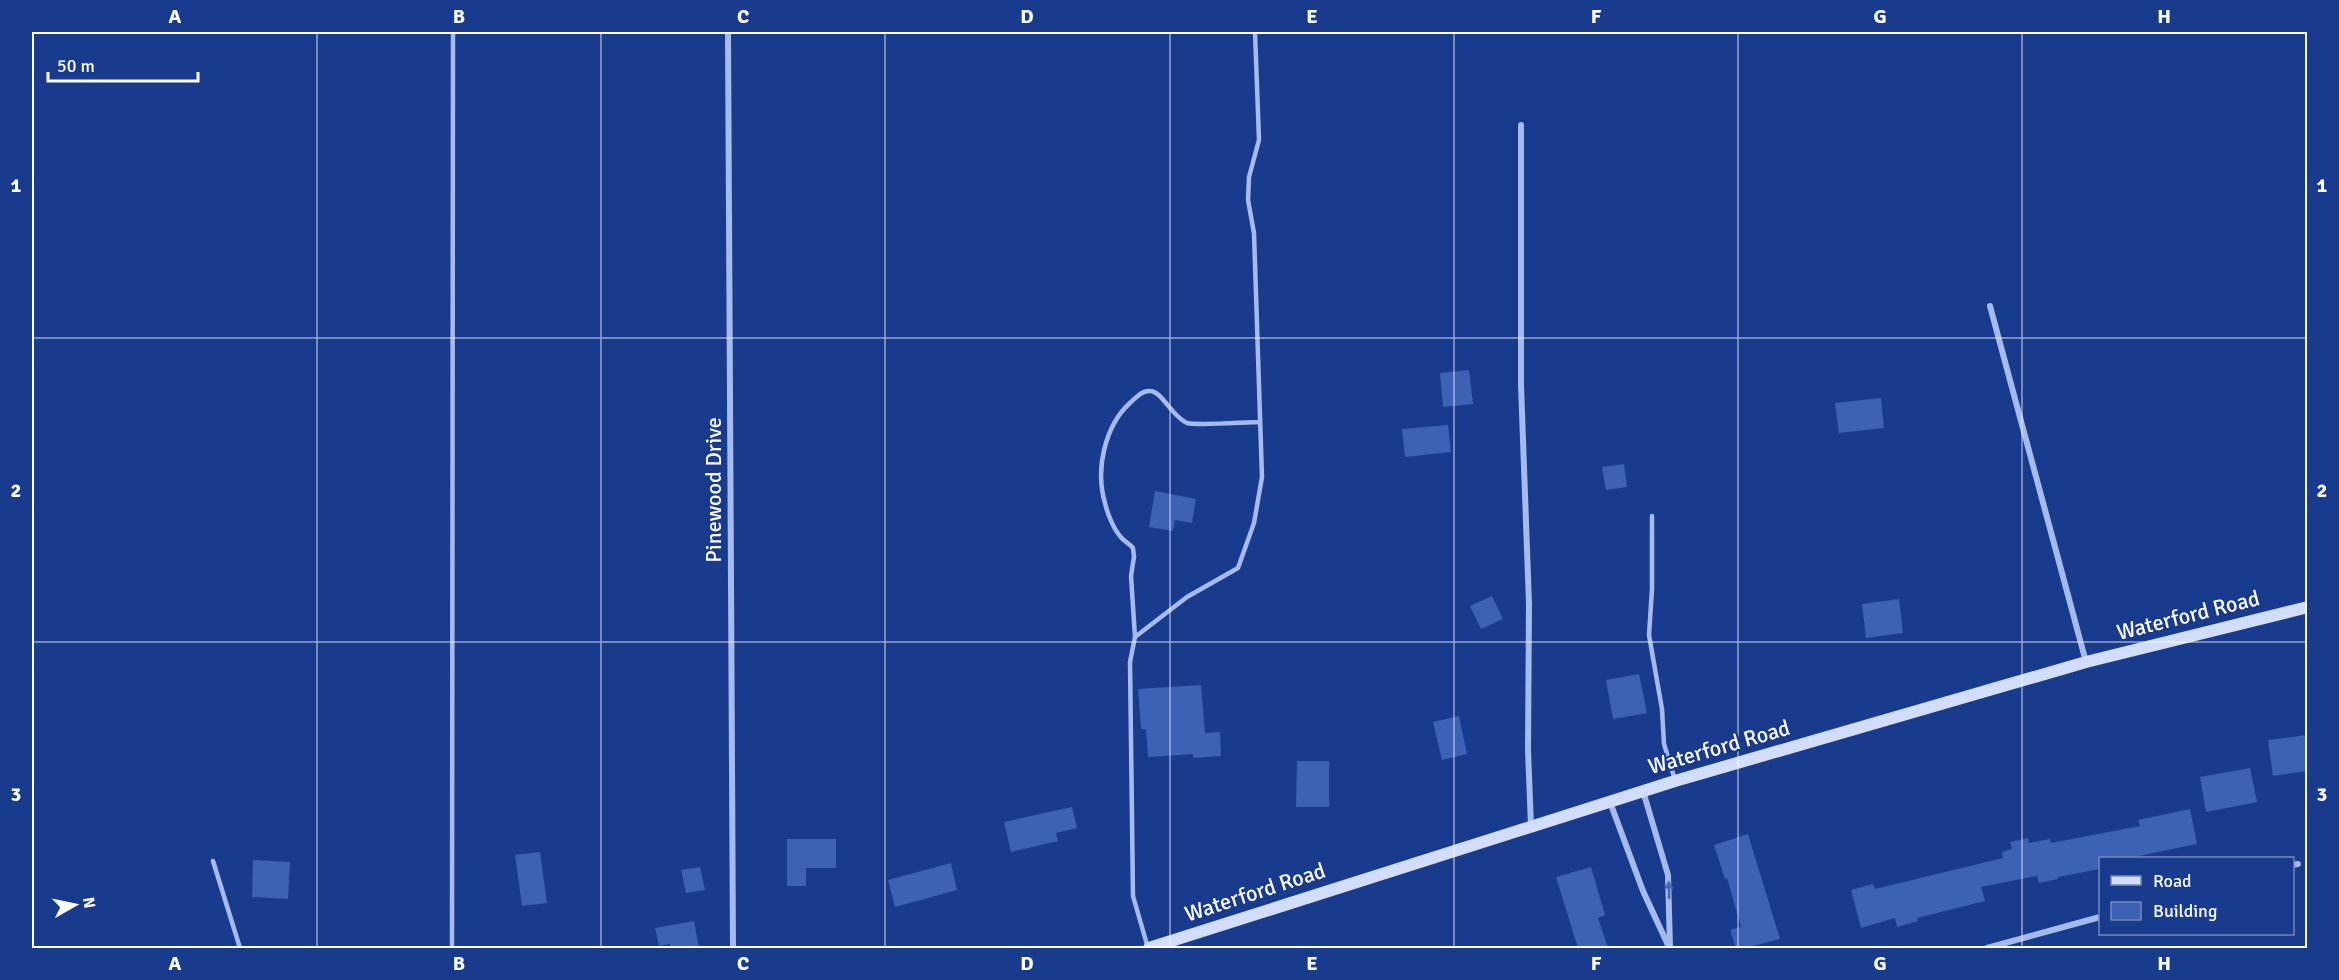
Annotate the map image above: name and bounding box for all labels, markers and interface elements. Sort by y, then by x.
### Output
text: A [169,4,182,29]
text: B [453,4,465,29]
text: C [737,4,749,29]
text: D [1020,4,1034,29]
text: E [1306,4,1318,29]
text: F [1591,4,1602,29]
text: G [1873,4,1887,29]
text: H [2157,4,2171,29]
scale bar [48,45,198,83]
text: 50 m [57,55,95,77]
text: 1 [11,173,22,198]
text: 1 [2317,173,2328,198]
street label: Pinewood Drive [700,417,727,563]
text: 2 [11,478,21,503]
text: 2 [2317,478,2327,503]
street label: Waterford Road [2114,584,2262,646]
street label: Waterford Road [1645,714,1793,780]
text: 3 [11,782,21,807]
text: 3 [2317,782,2327,807]
street label: Waterford Road [1181,857,1329,927]
legend [2099,857,2294,935]
text: Road [2153,870,2192,892]
north arrow [45,875,105,935]
one-way arrow [1664,881,1673,900]
text: N [78,896,100,910]
text: Building [2153,900,2217,922]
text: A [169,951,182,976]
text: B [453,951,465,976]
text: C [737,951,749,976]
text: D [1020,951,1034,976]
text: E [1306,951,1318,976]
text: F [1591,951,1602,976]
text: G [1873,951,1887,976]
text: H [2157,951,2171,976]

